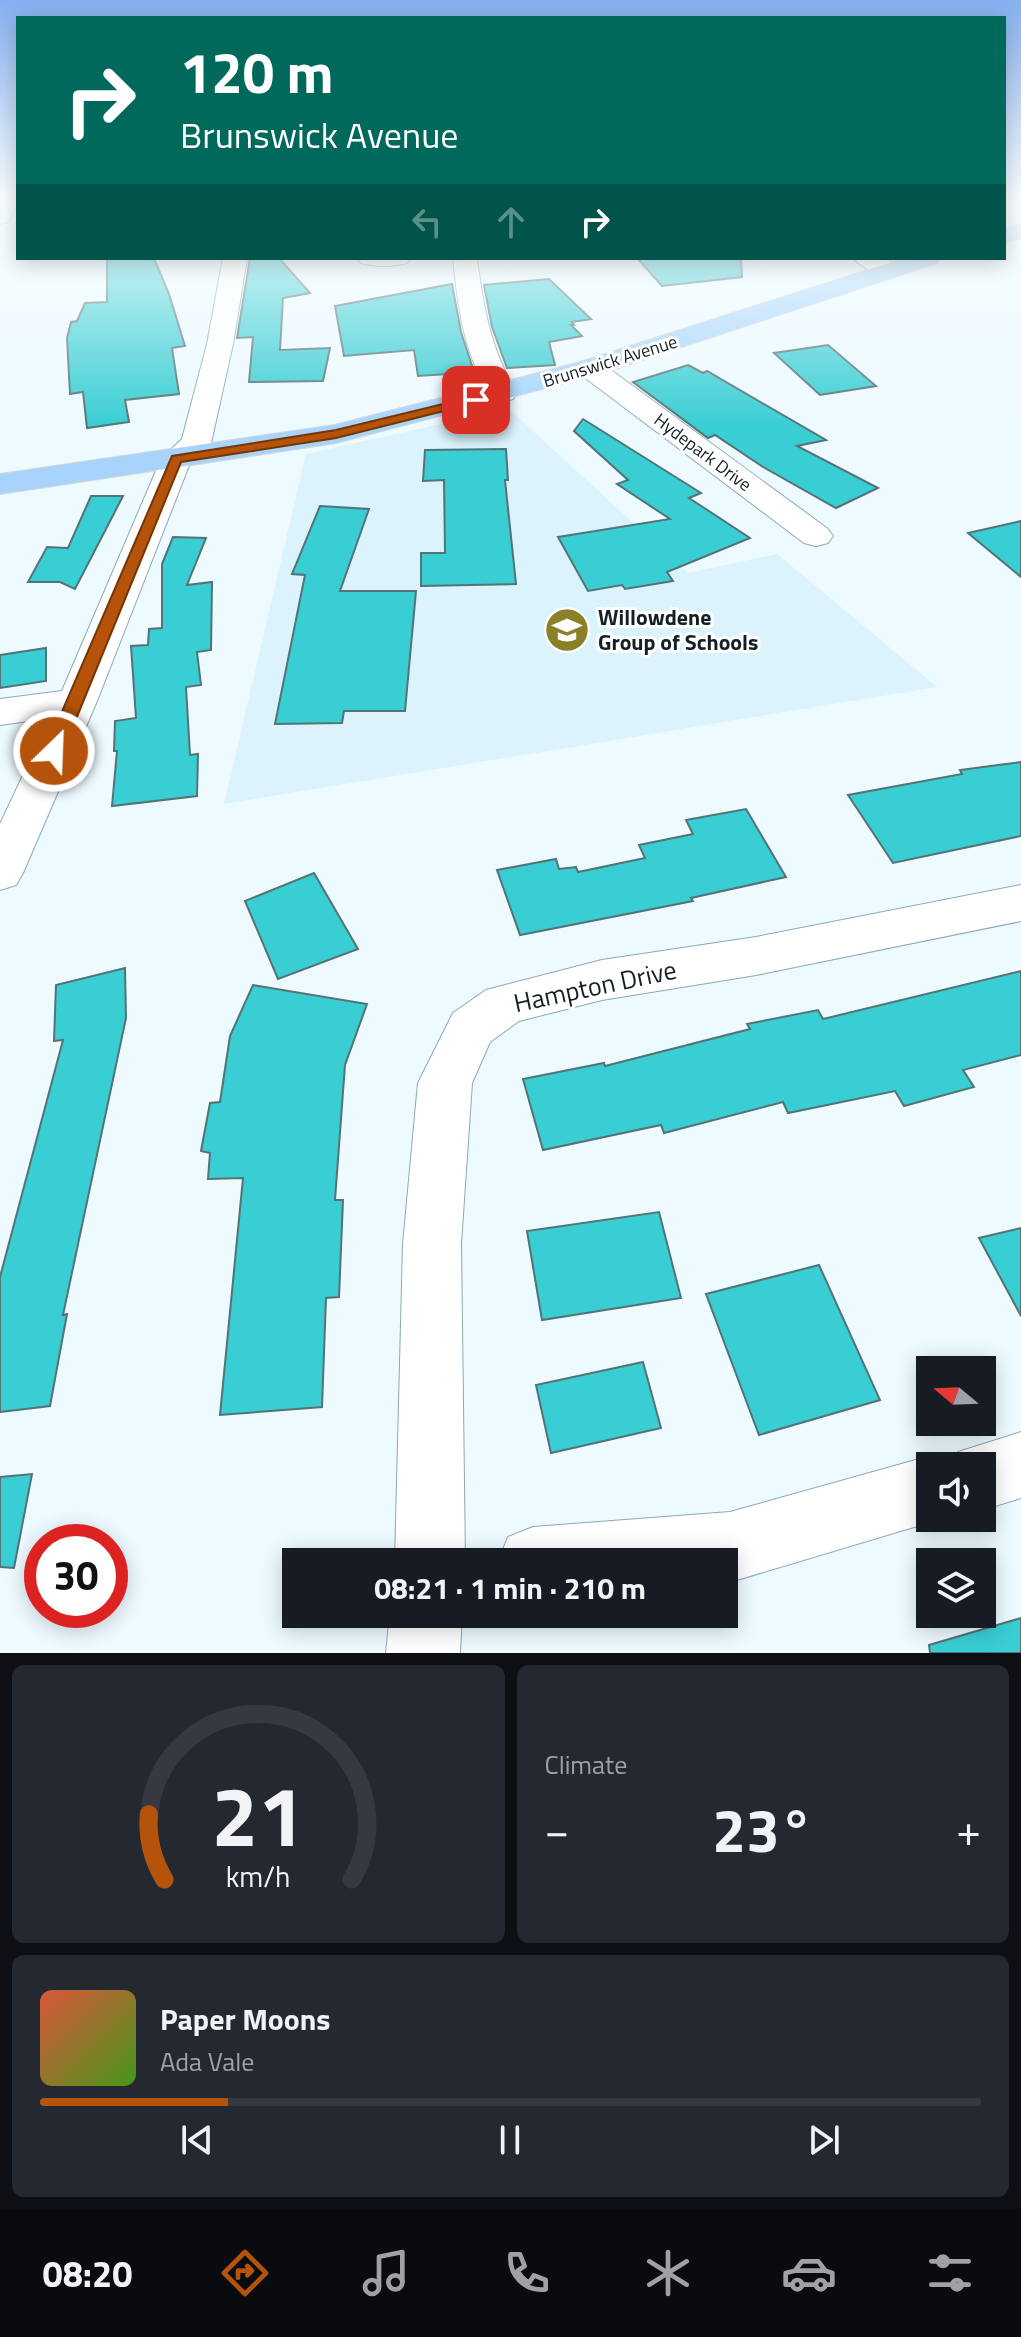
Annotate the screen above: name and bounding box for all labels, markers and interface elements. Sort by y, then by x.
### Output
text: 120 m [180,30,333,115]
icon: right [48,48,152,152]
text: Brunswick Avenue [180,107,458,162]
icon: left [405,200,449,244]
icon: ahead [489,200,533,244]
icon: right [573,200,617,244]
street label: Brunswick Avenue [539,328,681,394]
pin [442,366,510,434]
icon: arrive [454,378,498,422]
street label: Hydepark Drive [649,406,757,498]
place label: Willowdene Group of Schools [598,600,758,659]
school or university icon: Willowdene Group of Schools [543,606,591,654]
position arrow [12,709,96,793]
street label: Hampton Drive [510,950,680,1022]
north arrow [916,1356,996,1436]
map controls [916,1356,996,1628]
button: sound [916,1452,996,1532]
speed limit sign: 30 [24,1524,128,1628]
button: layers [916,1548,996,1628]
text: 08:21 · 1 min · 210 m [374,1565,646,1611]
text: Climate [545,1745,627,1784]
text: 21 [212,1752,305,1878]
text: 23° [712,1784,813,1875]
text: − [545,1796,569,1863]
text: + [956,1796,981,1863]
text: km/h [226,1855,291,1898]
text: Paper Moons [160,1996,330,2042]
text: Ada Vale [160,2042,254,2081]
icon: previous [175,2118,219,2162]
icon: pause [488,2118,532,2162]
icon: next [802,2118,846,2162]
icon: directions [217,2245,273,2301]
icon: music [358,2245,414,2301]
icon: phone [499,2245,555,2301]
icon: climate [640,2245,696,2301]
icon: car [781,2245,837,2301]
icon: filters [922,2245,978,2301]
text: 08:20 [43,2246,132,2301]

